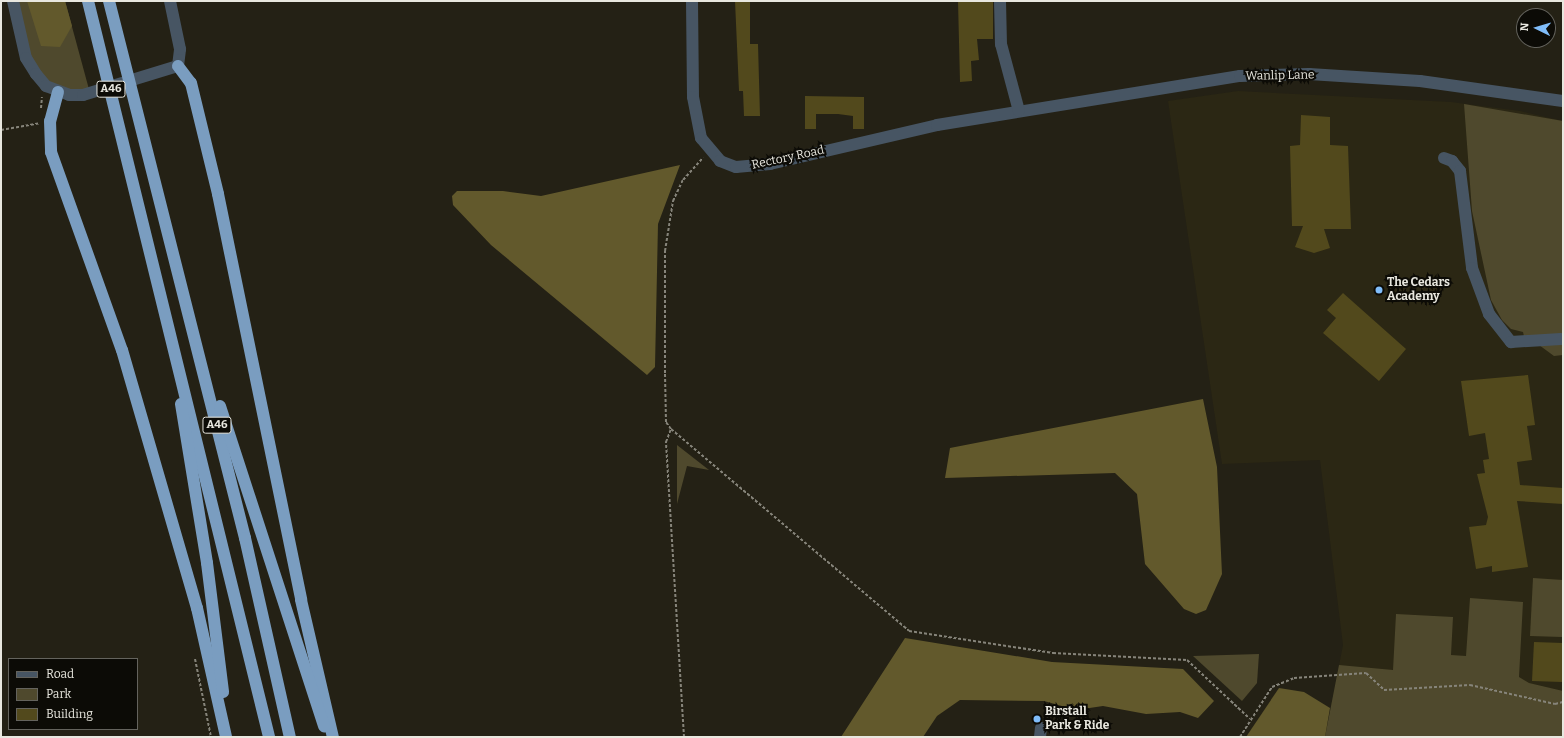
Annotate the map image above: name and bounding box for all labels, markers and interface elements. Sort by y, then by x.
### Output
north arrow [1516,8,1556,48]
text: N [1518,22,1531,32]
street label: Wanlip Lane [1245,68,1315,84]
road number: A46 [96,80,126,98]
street label: Rectory Road [750,143,826,173]
place label: The Cedars Academy [1387,276,1450,304]
marker: The Cedars Academy [1374,285,1384,295]
road number: A46 [202,416,232,434]
legend [8,658,138,730]
text: Road [46,667,74,681]
text: Park [46,687,71,701]
place label: Birstall Park & Ride [1045,705,1109,733]
text: Building [46,707,93,721]
marker: Birstall Park & Ride [1032,714,1042,724]

